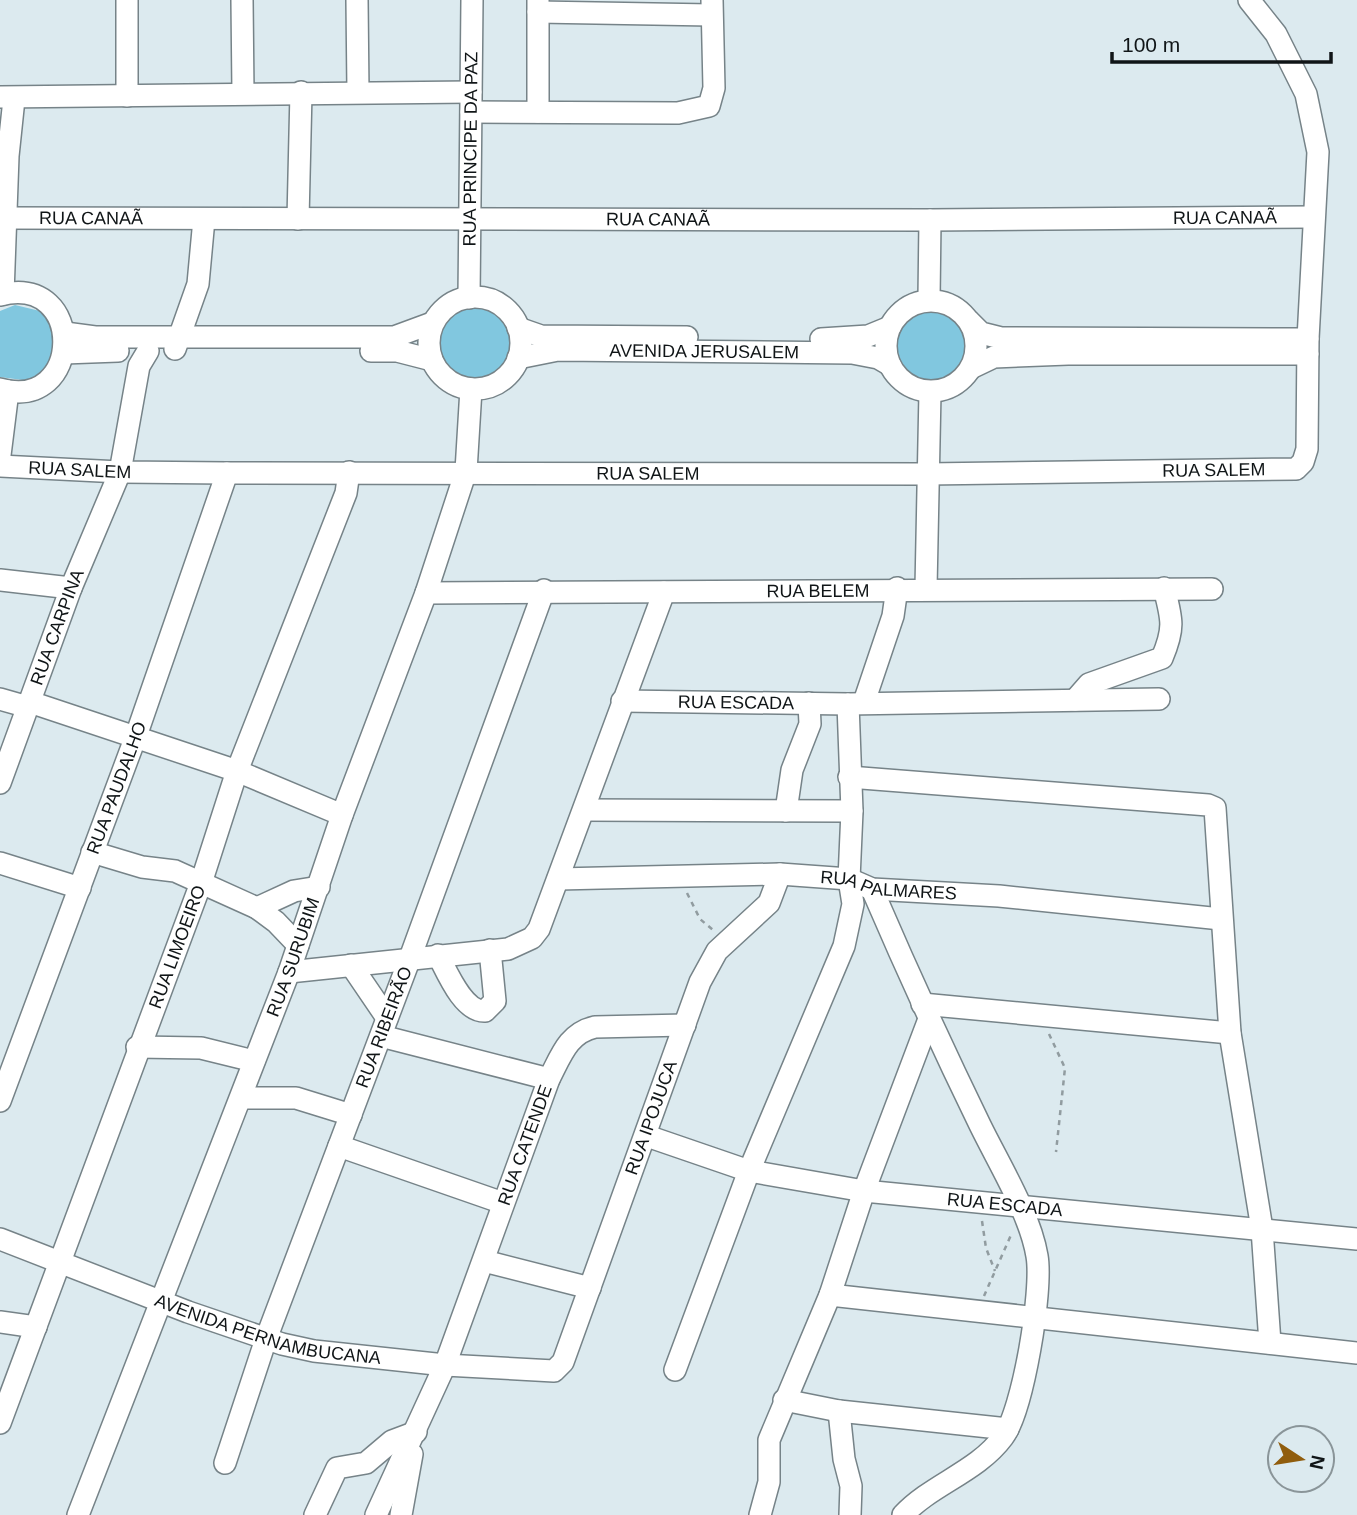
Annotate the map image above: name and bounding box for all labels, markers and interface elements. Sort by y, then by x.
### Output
scale bar [1112,21,1331,65]
text: 100 m [1122,33,1180,56]
street label: RUA PRINCIPE DA PAZ [460,51,481,247]
street label: RUA CANAÃ [1173,206,1277,228]
street label: RUA CANAÃ [39,207,143,228]
street label: RUA CANAÃ [606,209,710,230]
street label: AVENIDA JERUSALEM [609,341,799,362]
street label: RUA SALEM [28,457,131,482]
street label: RUA SALEM [1162,459,1265,481]
street label: RUA SALEM [596,464,699,484]
street label: RUA CARPINA [27,566,88,688]
street label: RUA BELEM [766,581,870,601]
street label: RUA ESCADA [678,692,794,713]
street label: RUA PAUDALHO [83,719,150,857]
street label: RUA PALMARES [820,867,957,904]
street label: RUA LIMOEIRO [145,882,209,1011]
street label: RUA SURUBIM [263,895,323,1020]
street label: RUA RIBEIRÃO [352,964,416,1091]
street label: RUA IPOJUCA [621,1058,681,1178]
street label: RUA CATENDE [494,1082,556,1208]
street label: RUA ESCADA [946,1189,1064,1220]
street label: AVENIDA PERNAMBUCANA [152,1290,382,1368]
north arrow [1266,1424,1336,1494]
text: N [1305,1454,1329,1471]

